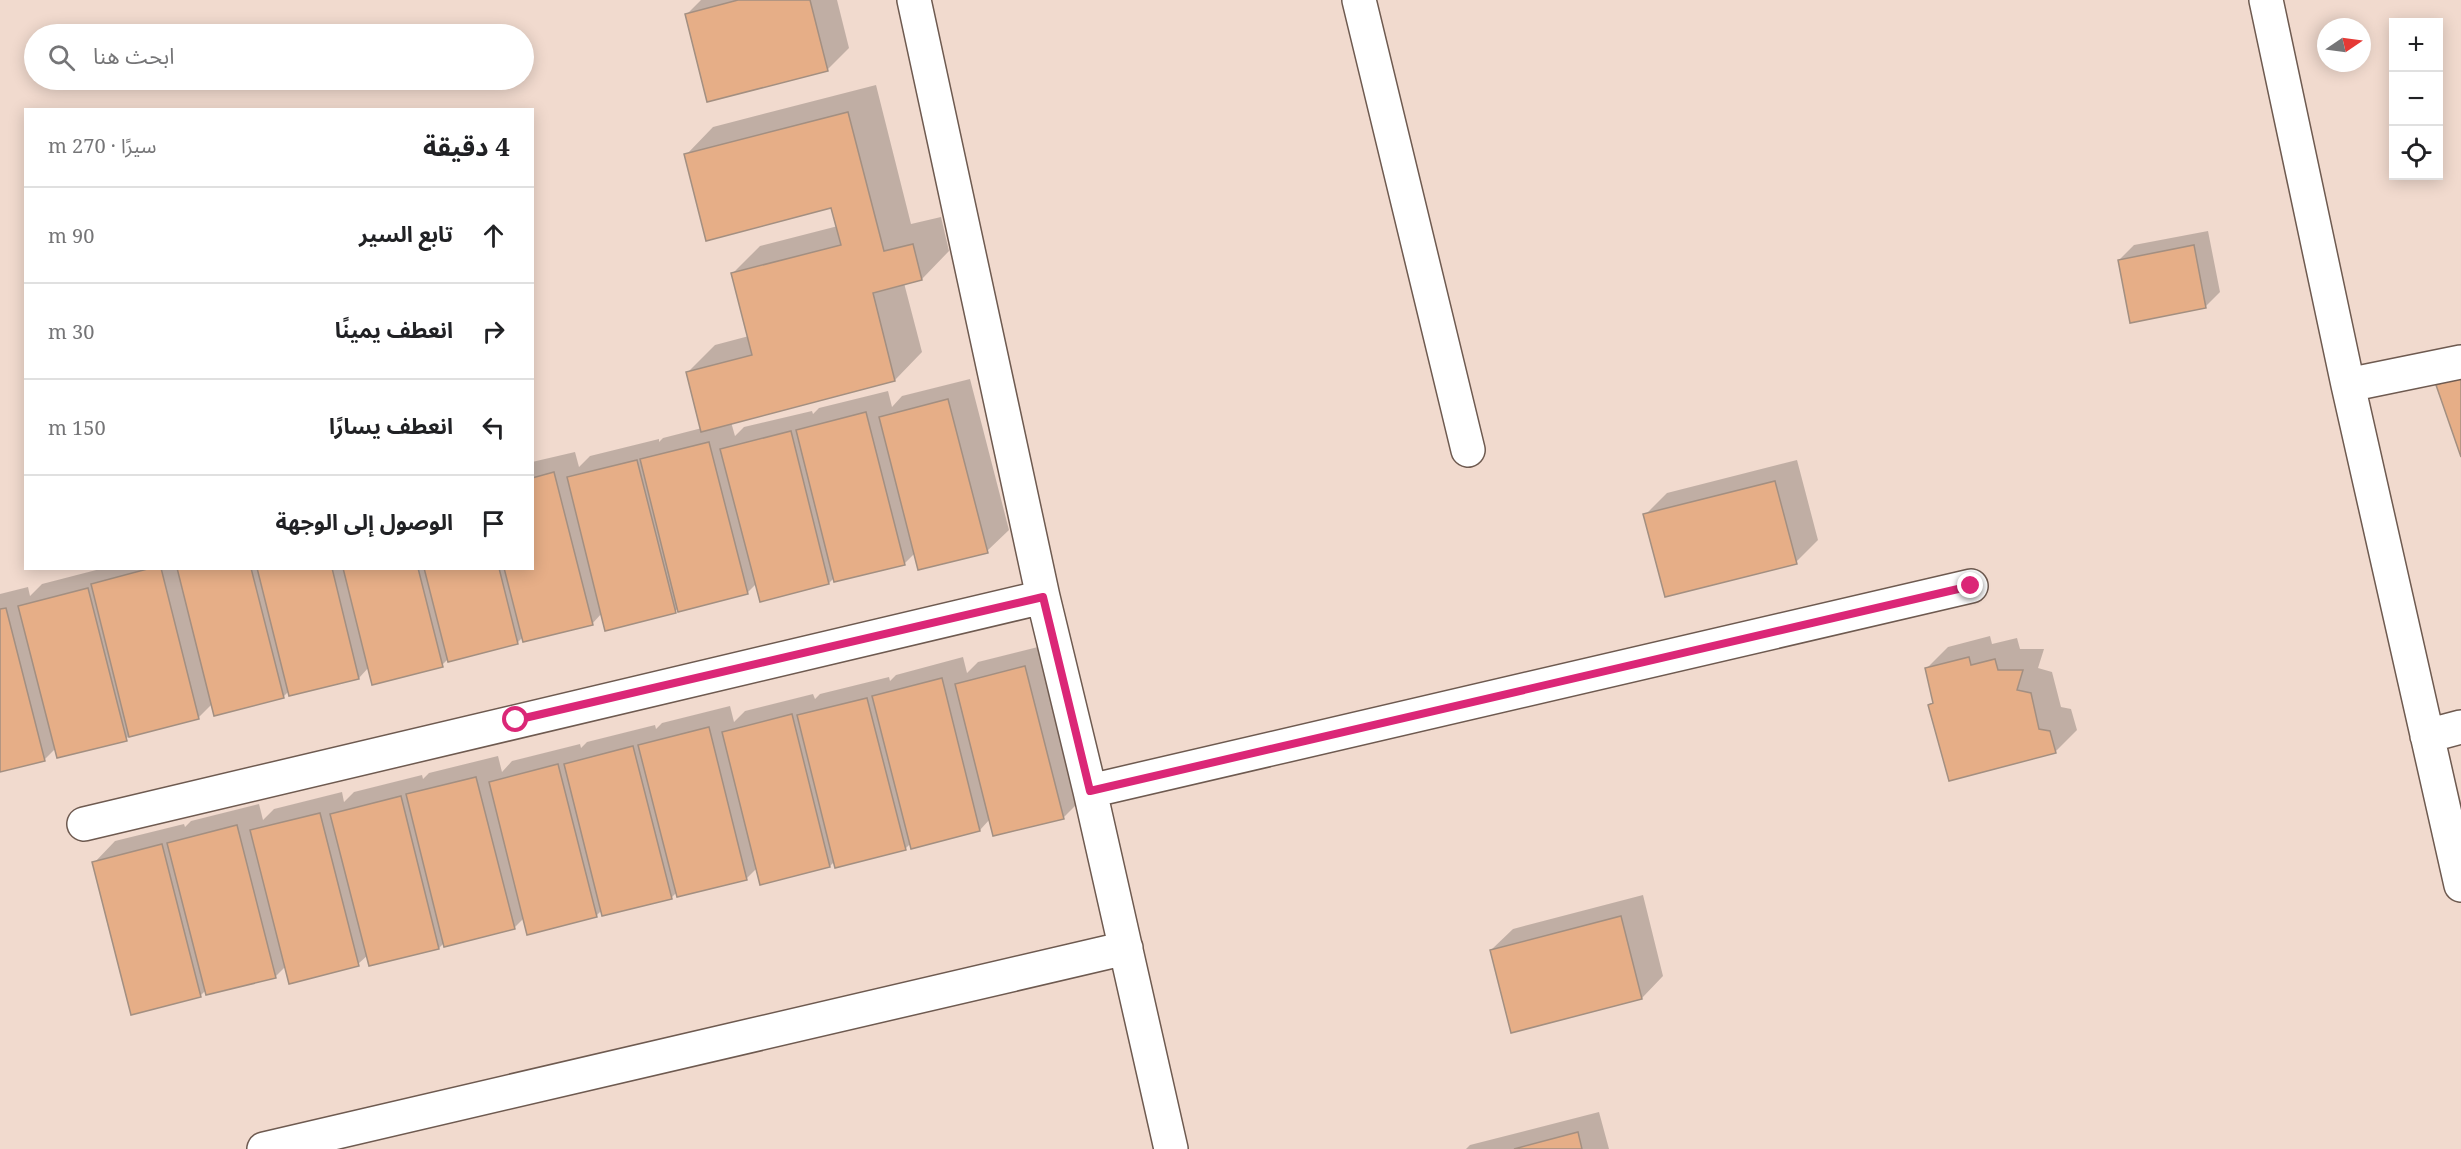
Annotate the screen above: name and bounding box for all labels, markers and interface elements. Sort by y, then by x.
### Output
north arrow [2317,18,2371,72]
map controls [2389,18,2443,180]
button: + [2389,18,2443,72]
search box [24,24,534,90]
text: ابحث هنا [93,40,175,70]
icon: search [45,41,78,74]
button: − [2389,72,2443,126]
button: locate [2389,126,2443,180]
text: 4 دقيقة [423,128,510,164]
text: سيرًا · 270 m [48,132,156,159]
text: تابع السير [359,218,453,248]
icon: ahead [477,219,510,252]
text: 90 m [48,222,94,249]
text: انعطف يمينًا [335,314,453,344]
icon: right [477,315,510,348]
text: 30 m [48,318,94,345]
text: انعطف يسارًا [329,410,453,440]
icon: left [477,411,510,444]
text: 150 m [48,414,106,441]
text: الوصول إلى الوجهة [275,506,453,536]
icon: arrive [477,507,510,540]
route end [1957,572,1983,598]
route start [502,706,528,732]

